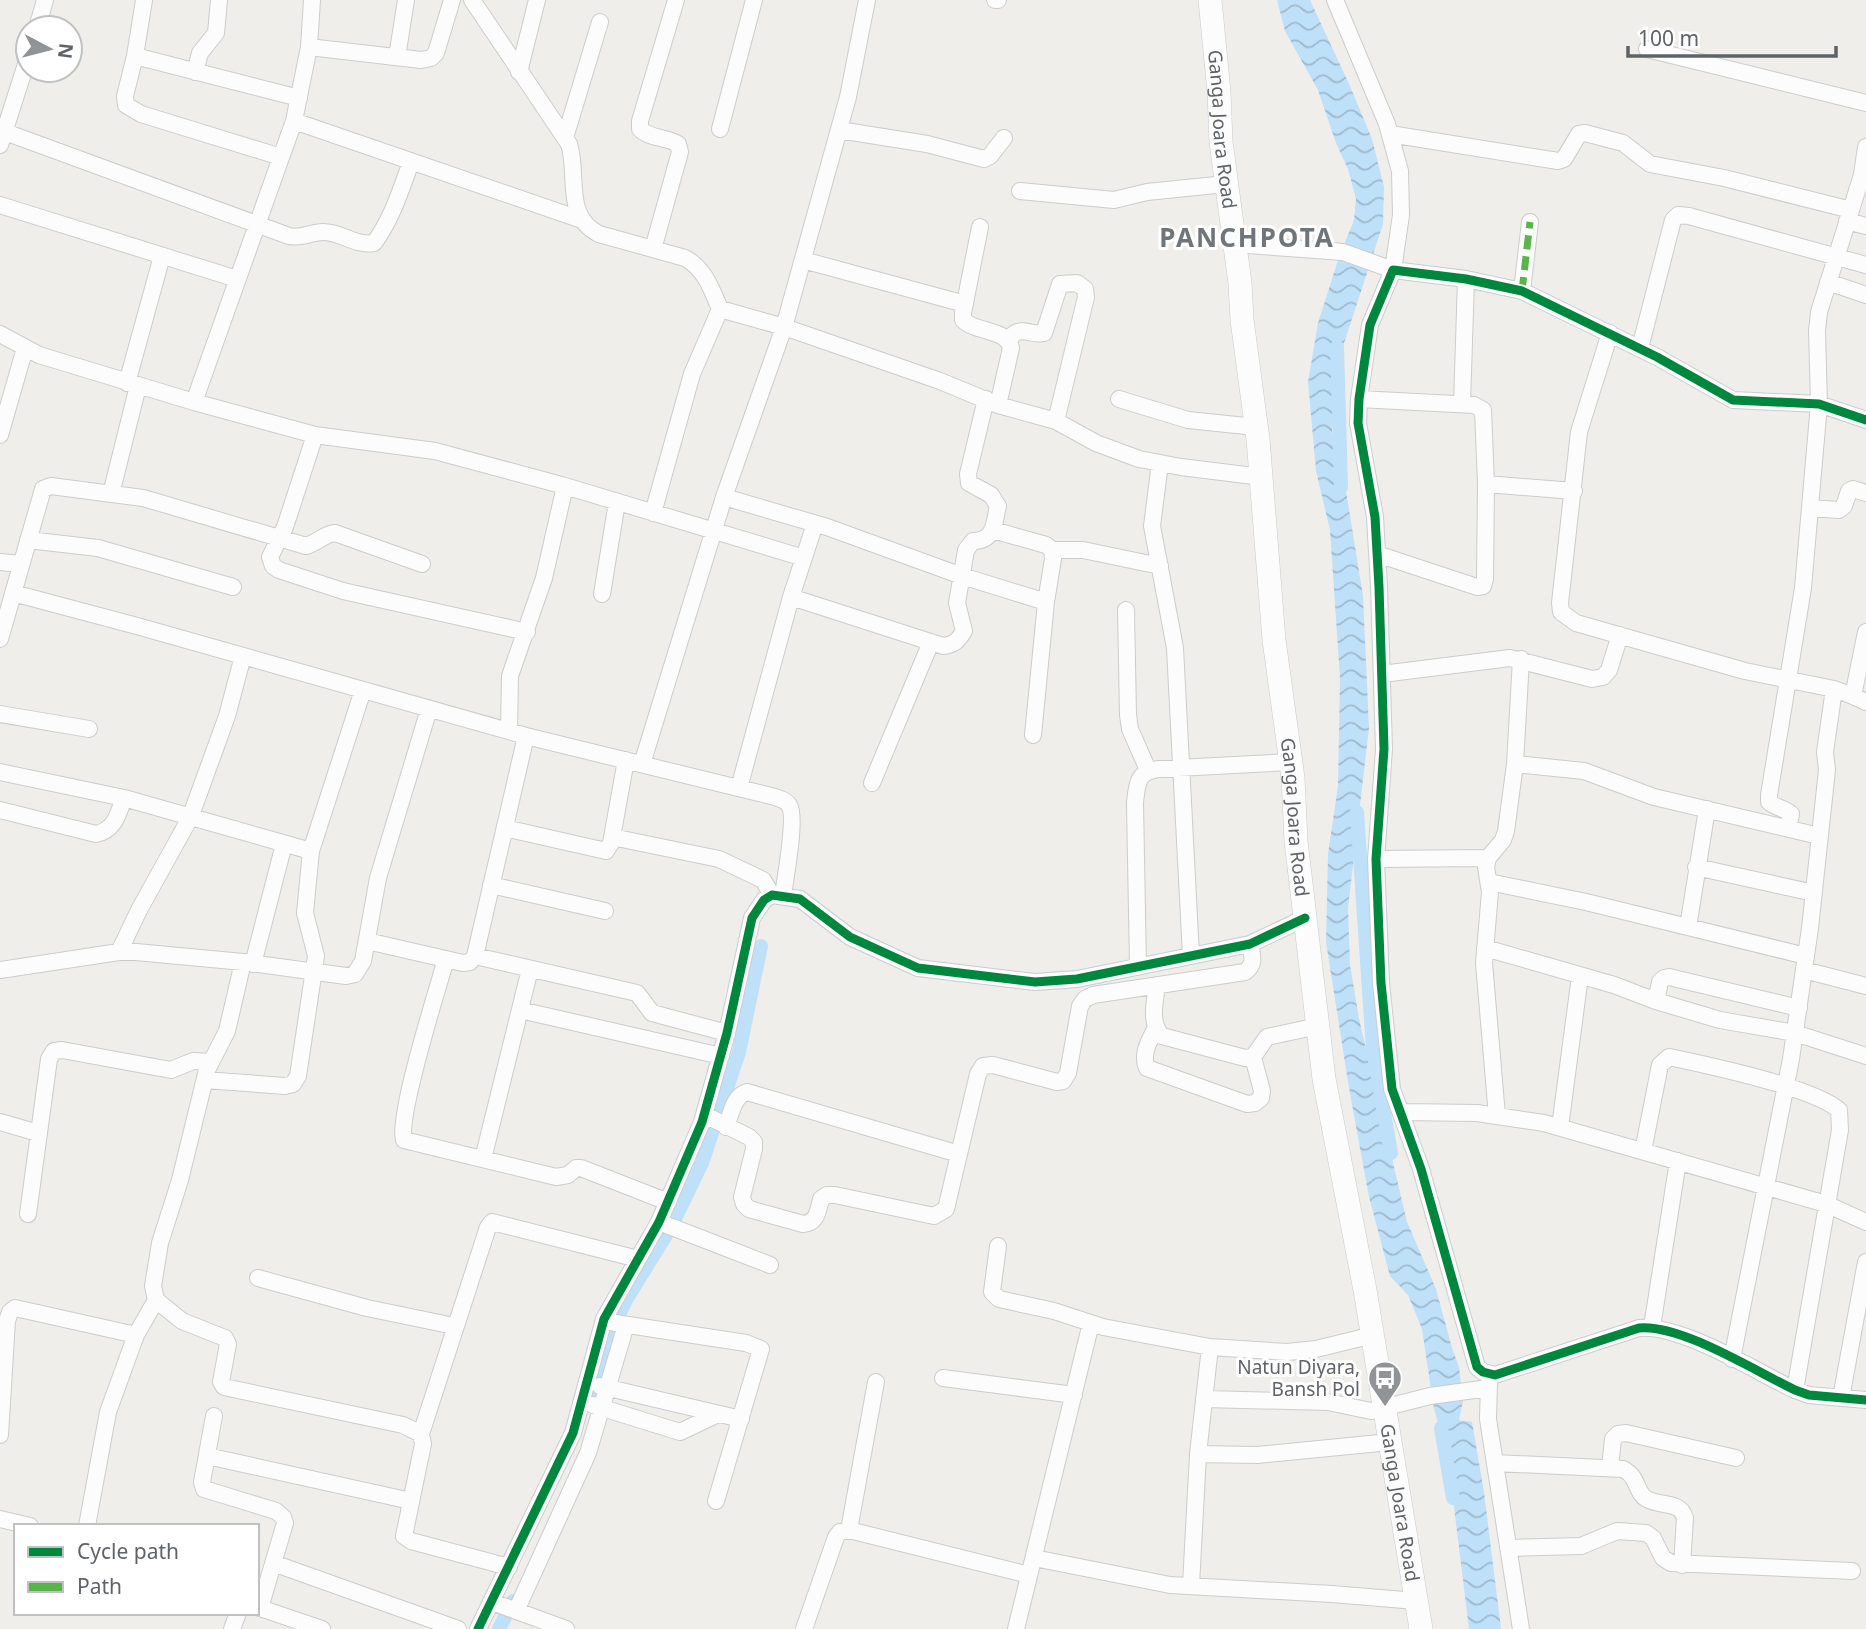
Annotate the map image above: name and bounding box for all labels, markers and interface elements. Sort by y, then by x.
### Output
north arrow [14,14,84,84]
scale bar [1628,14,1836,58]
text: 100 m [1638,24,1699,52]
text: N [52,42,80,60]
street label: Ganga Joara Road [1202,49,1243,211]
district label: PANCHPOTA [1159,219,1335,255]
street label: Ganga Joara Road [1275,736,1315,898]
place label: Natun Diyara, Bansh Pol [1237,1354,1360,1402]
bus stop icon: Natun Diyara, Bansh Pol [1366,1359,1404,1408]
street label: Ganga Joara Road [1374,1422,1426,1584]
legend [14,1524,259,1615]
text: Cycle path [77,1537,179,1565]
text: Path [77,1572,122,1600]

